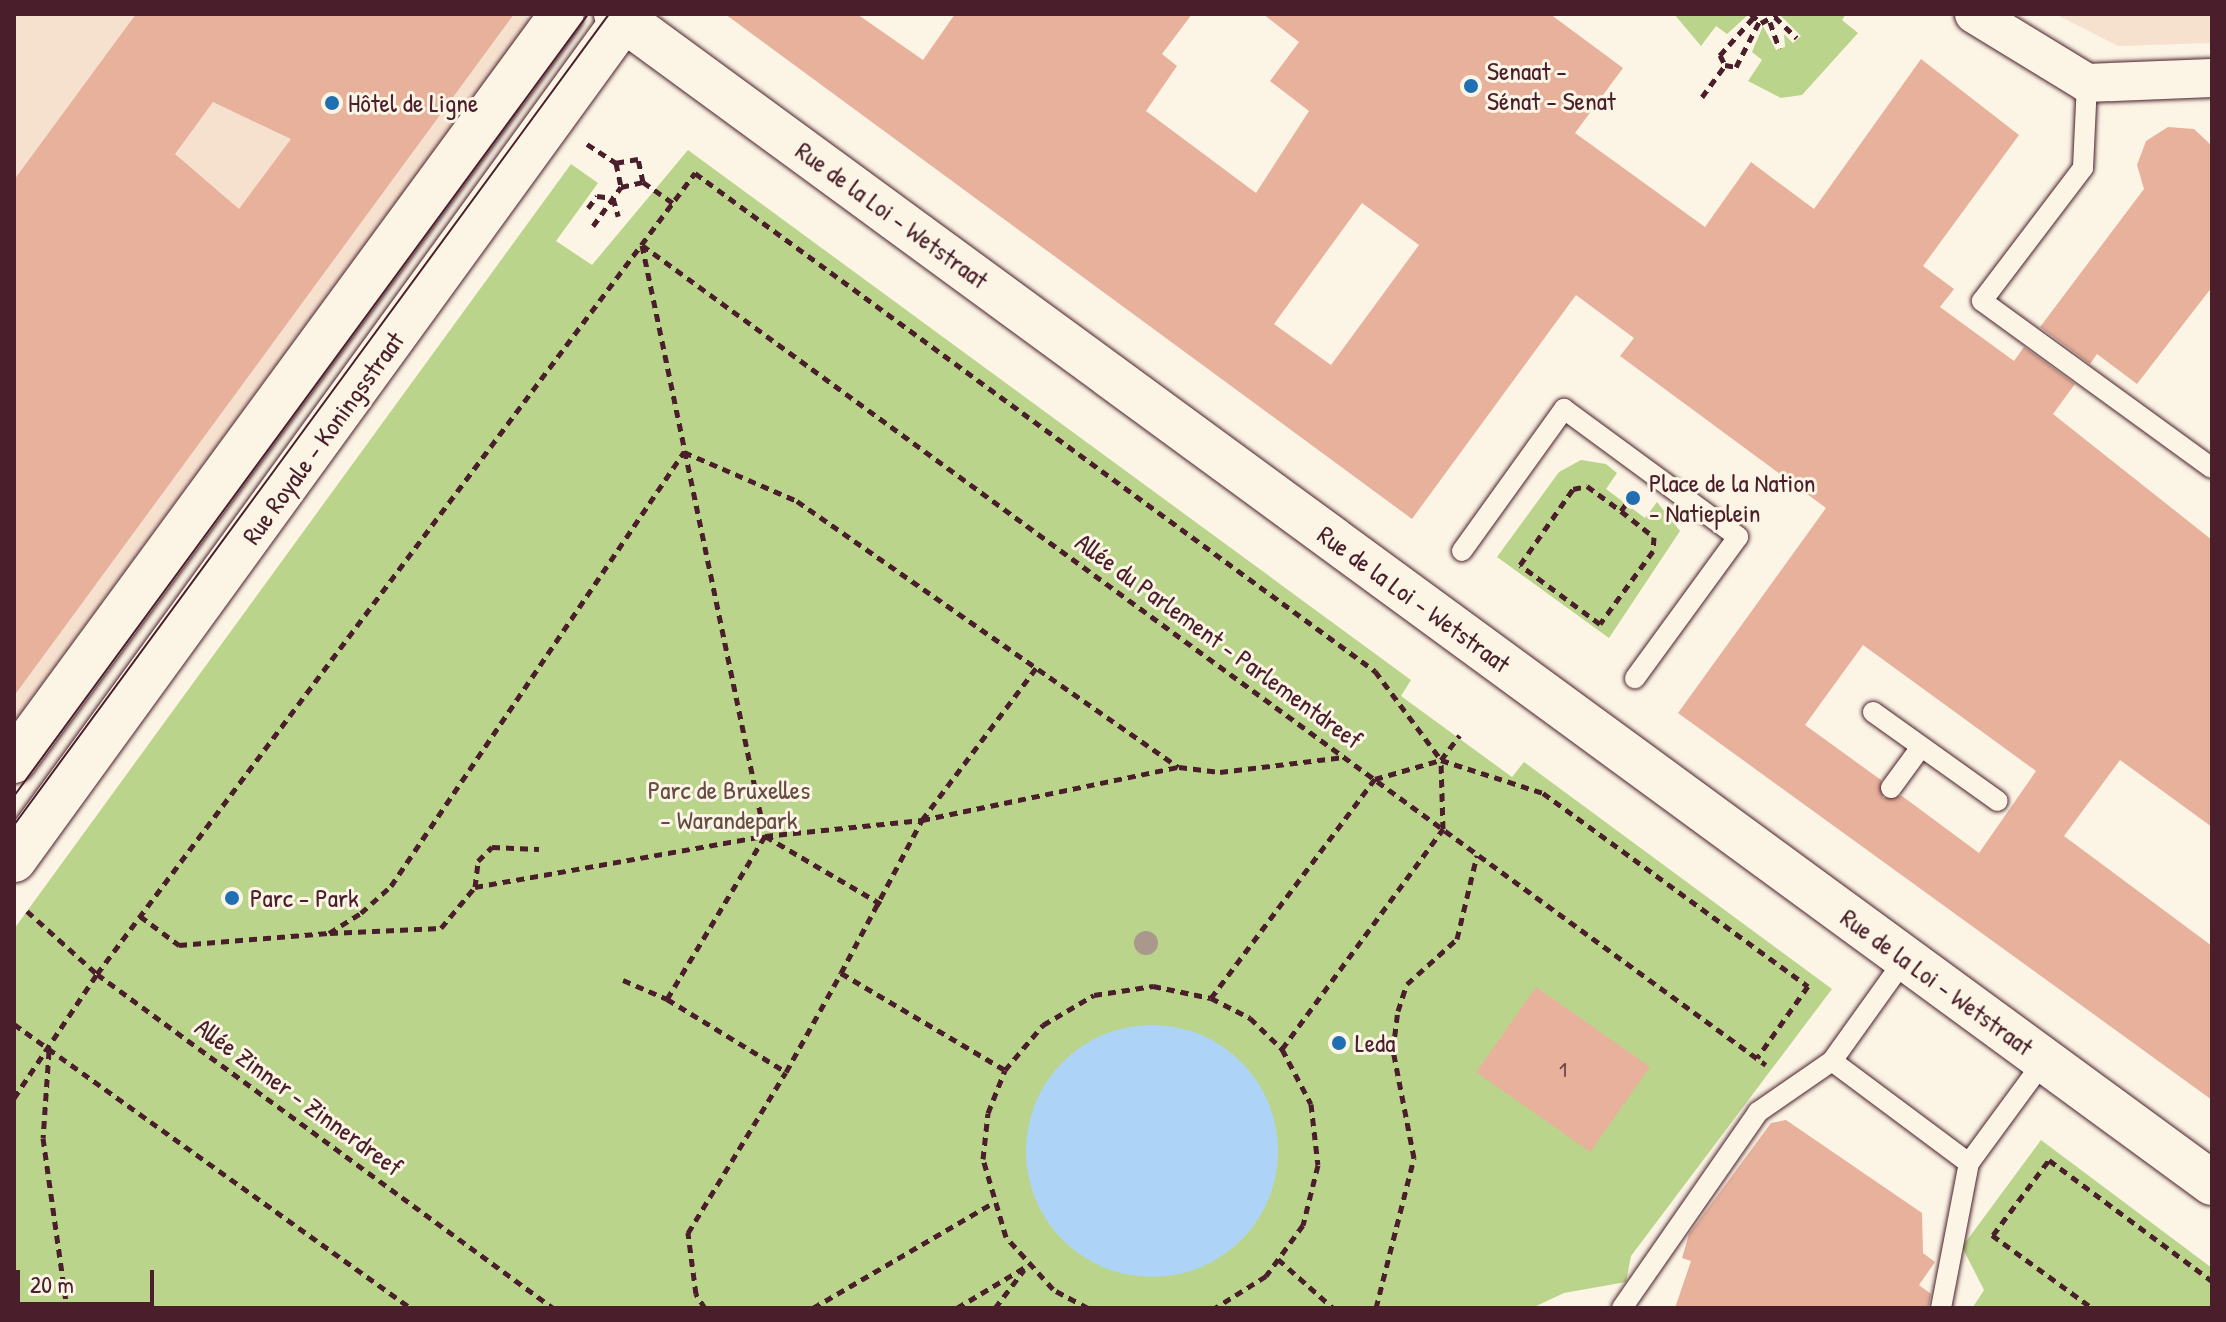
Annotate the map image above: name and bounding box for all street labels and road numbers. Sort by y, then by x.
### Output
street label: Rue de la Loi - Wetstraat [790,135,994,295]
street label: Rue Royale - Koningsstraat [235,326,411,550]
street label: Rue de la Loi - Wetstraat [1312,519,1516,679]
street label: Allée du Parlement - Parlementdreef [1069,526,1369,756]
street label: Rue de la Loi - Wetstraat [1835,902,2039,1062]
street label: Allée Zinner - Zinnerdreef [189,1011,409,1183]

